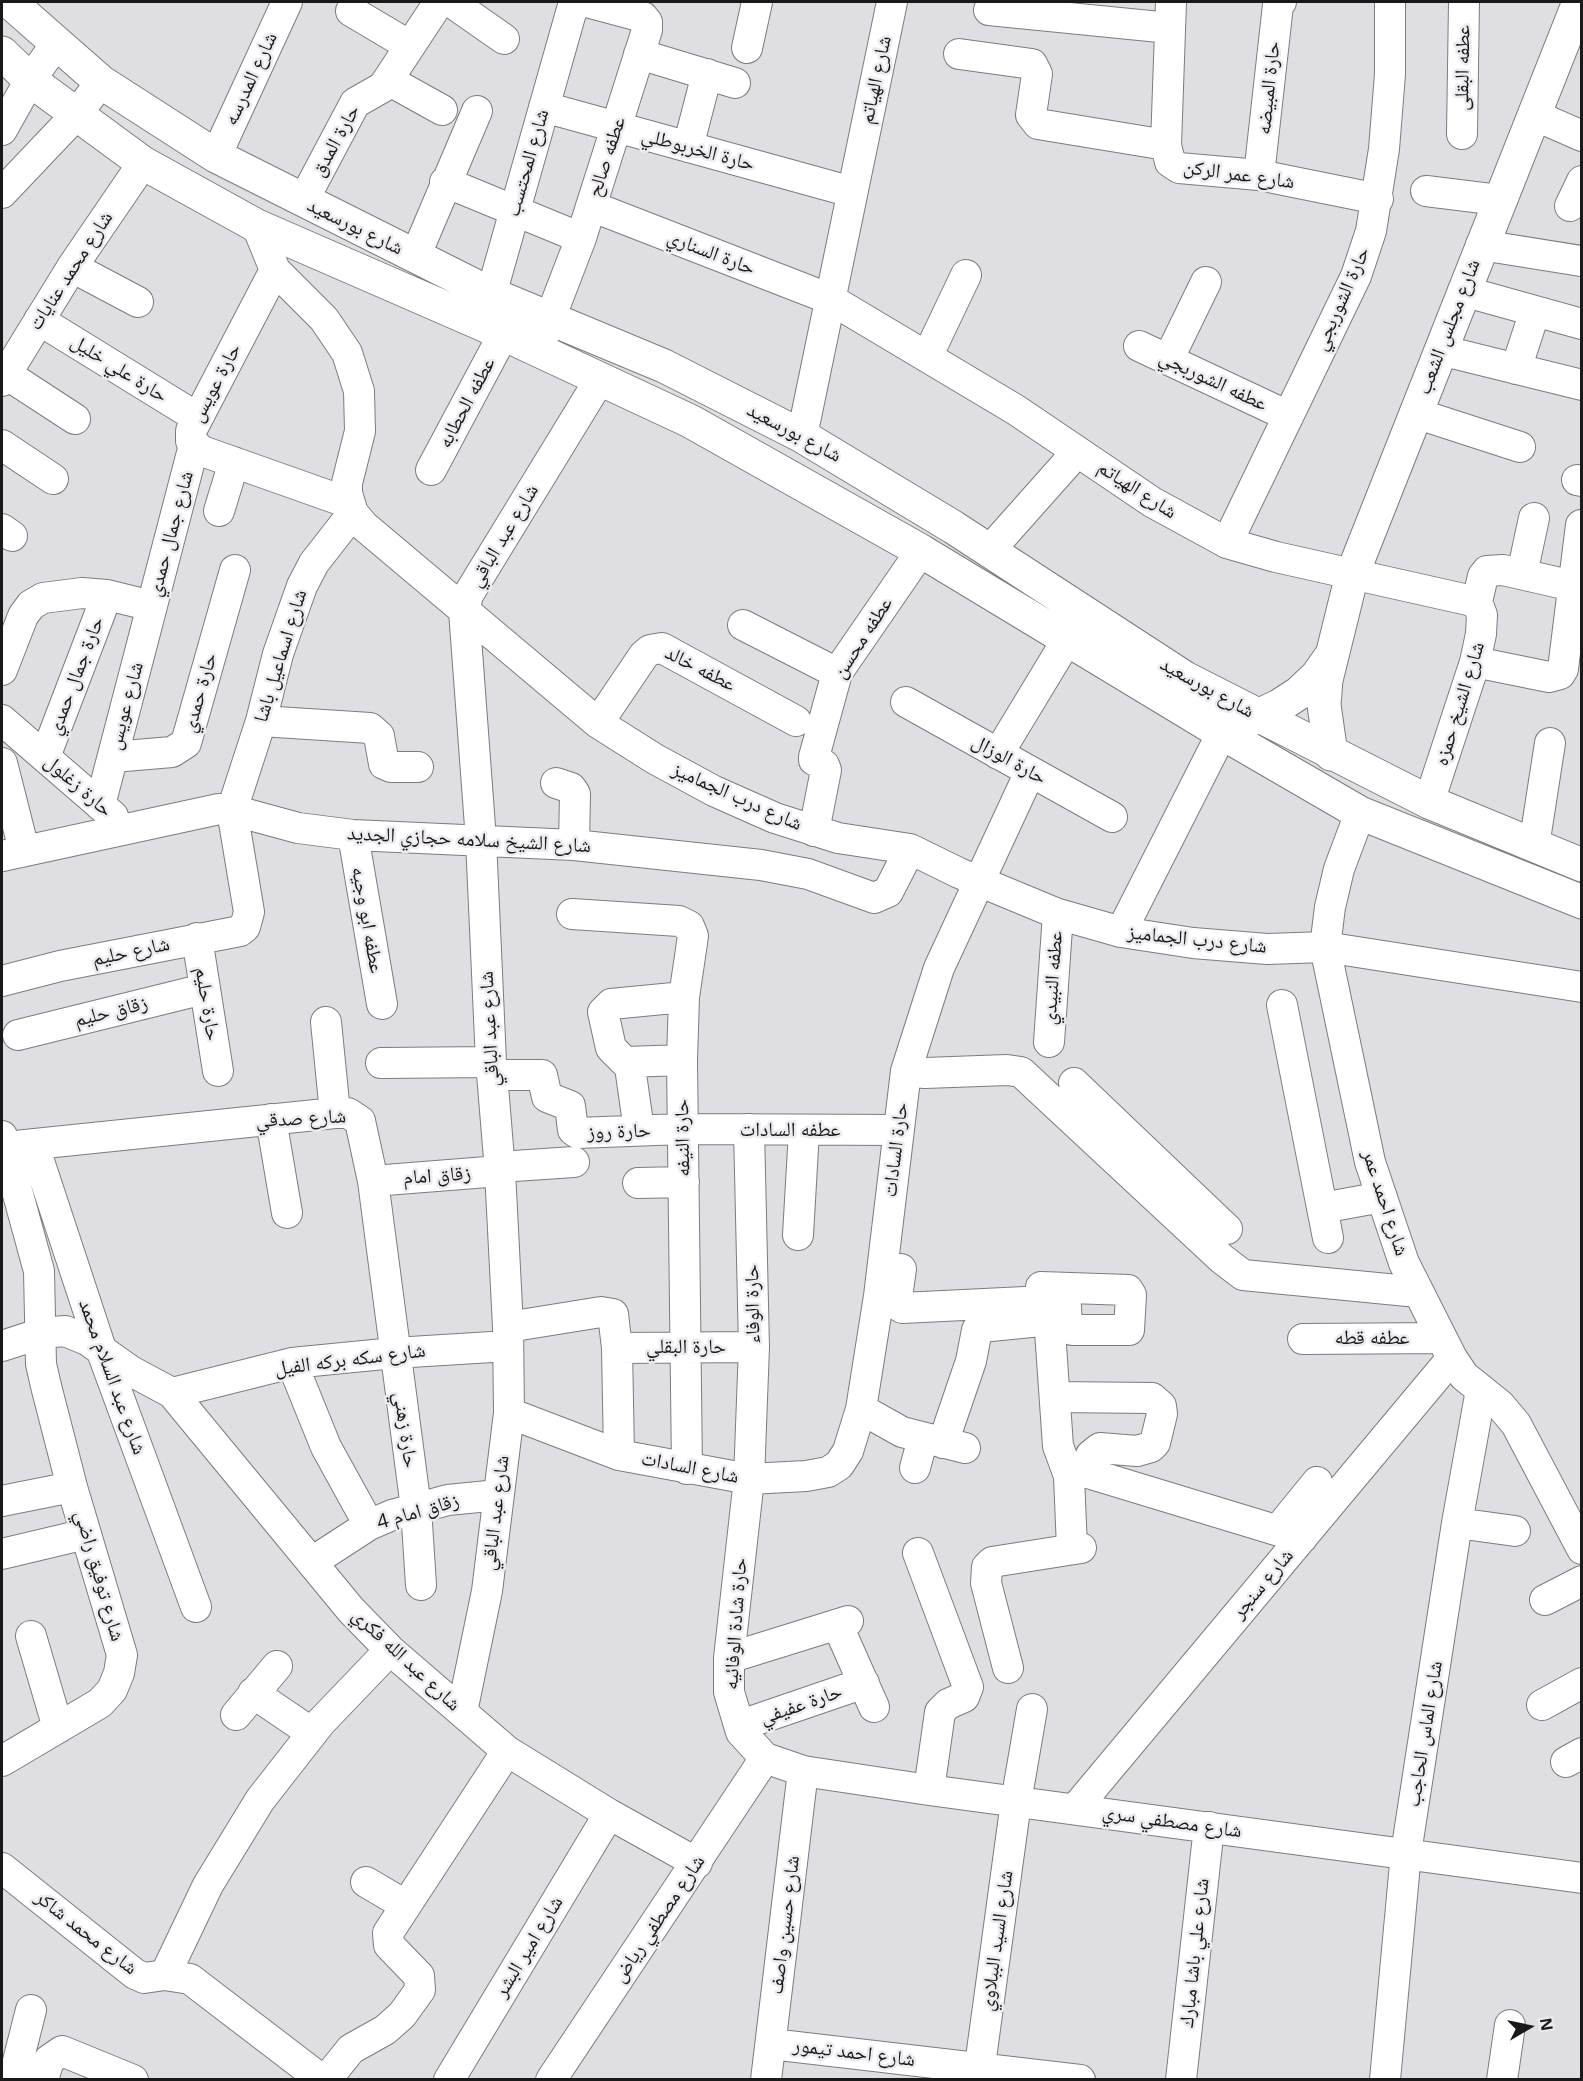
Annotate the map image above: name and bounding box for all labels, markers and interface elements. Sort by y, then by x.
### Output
street label: عطفه البقلى [1450,25,1476,111]
street label: شارع المدرسه [219,29,283,129]
street label: شارع الهياتم [855,34,897,126]
street label: حارة المبيضه [1252,40,1286,136]
street label: حارة المدق [306,101,366,181]
street label: شارع المحتسب [501,107,555,219]
street label: عطفه صالح [583,114,631,200]
street label: حارة الخربوطلي [639,123,757,177]
street label: شارع عمر الركن [1182,155,1296,195]
street label: شارع بورسعيد [303,193,407,261]
street label: شارع محمد عنايات [24,207,118,335]
street label: حارة السناري [664,225,758,281]
street label: حارة الشوربجي [1309,244,1375,354]
street label: شارع مجلس الشعب [1412,256,1486,398]
street label: حارة علي خليل [66,330,172,408]
street label: حارة عويس [185,340,247,426]
street label: عطفه الشوربجي [1155,345,1271,417]
street label: عطفه الحطابه [433,354,501,452]
street label: شارع بورسعيد [742,398,846,468]
street label: شارع الهياتم [1093,456,1181,524]
street label: شارع جمال حمدي [143,469,199,599]
street label: شارع عبد الباقي [464,480,544,592]
street label: شارع اسماعيل باشا [249,587,313,725]
street label: عطفه محسن [828,593,898,683]
street label: حارة جمال حمدي [42,613,110,739]
street label: شارع الشيخ حمزه [1430,639,1490,769]
street label: عطفه خالد [661,641,739,697]
street label: حارة حمدي [177,650,223,736]
street label: شارع بورسعيد [1156,652,1258,724]
street label: شارع عويس [103,659,149,753]
street label: حارة الوزال [967,730,1051,790]
street label: حارة زغلول [39,750,117,822]
street label: شارع درب الجماميز [668,758,806,836]
street label: شارع الشيخ سلامه حجازي الجديد [346,822,592,858]
street label: عطفه ابو وجيه [346,865,388,975]
street label: شارع درب الجماميز [1126,921,1268,959]
street label: عطفه النبيدي [1038,930,1068,1026]
street label: شارع حليم [90,932,172,972]
street label: حارة حليم [189,965,225,1043]
street label: شارع عبد الباقي [475,971,505,1087]
street label: زقاق حليم [72,991,150,1033]
street label: حارة النيفه [670,1099,696,1177]
street label: حارة السادات [878,1102,914,1198]
street label: شارع صدقي [255,1105,347,1133]
street label: عطفه السادات [740,1118,840,1142]
street label: حارة روز [587,1119,651,1145]
street label: شارع احمد عمر [1357,1147,1413,1259]
street label: زقاق امام [402,1162,472,1190]
street label: حارة الوفاء [740,1264,766,1344]
street label: شارع عبد السلام محمد [73,1296,151,1458]
street label: عطفه قطه [1335,1326,1409,1350]
street label: حارة البقلي [646,1335,726,1359]
street label: شارع سكه بركه الفيل [273,1339,427,1381]
street label: حارة زهني [388,1391,422,1469]
street label: شارع السادات [639,1447,741,1489]
street label: شارع عبد الباقي [477,1454,515,1572]
street label: زقاق امام 4 [374,1489,462,1535]
street label: شارع توفيق راضي [69,1508,129,1644]
street label: شارع سنجر [1227,1544,1299,1624]
street label: حارة شادة الوفائيه [719,1557,753,1691]
street label: شارع عبد الله فكري [347,1603,465,1717]
street label: شارع الماس الحاجب [1402,1659,1448,1809]
street label: حارة عفيفي [757,1680,845,1730]
street label: شارع مصطفي سري [1101,1800,1243,1844]
street label: شارع مصطفي رياض [607,1851,711,1987]
street label: شارع حسين واصف [765,1854,805,1996]
street label: شارع السيد الببلاوي [975,1869,1019,2013]
street label: شارع علي باشا مبارك [1175,1877,1215,2029]
street label: شارع محمد شاكر [30,1886,142,1980]
street label: شارع امير البشر [489,1892,569,2002]
north arrow [1499,1997,1559,2057]
text: N [1535,2016,1559,2032]
street label: شارع احمد تيمور [791,2034,917,2072]

